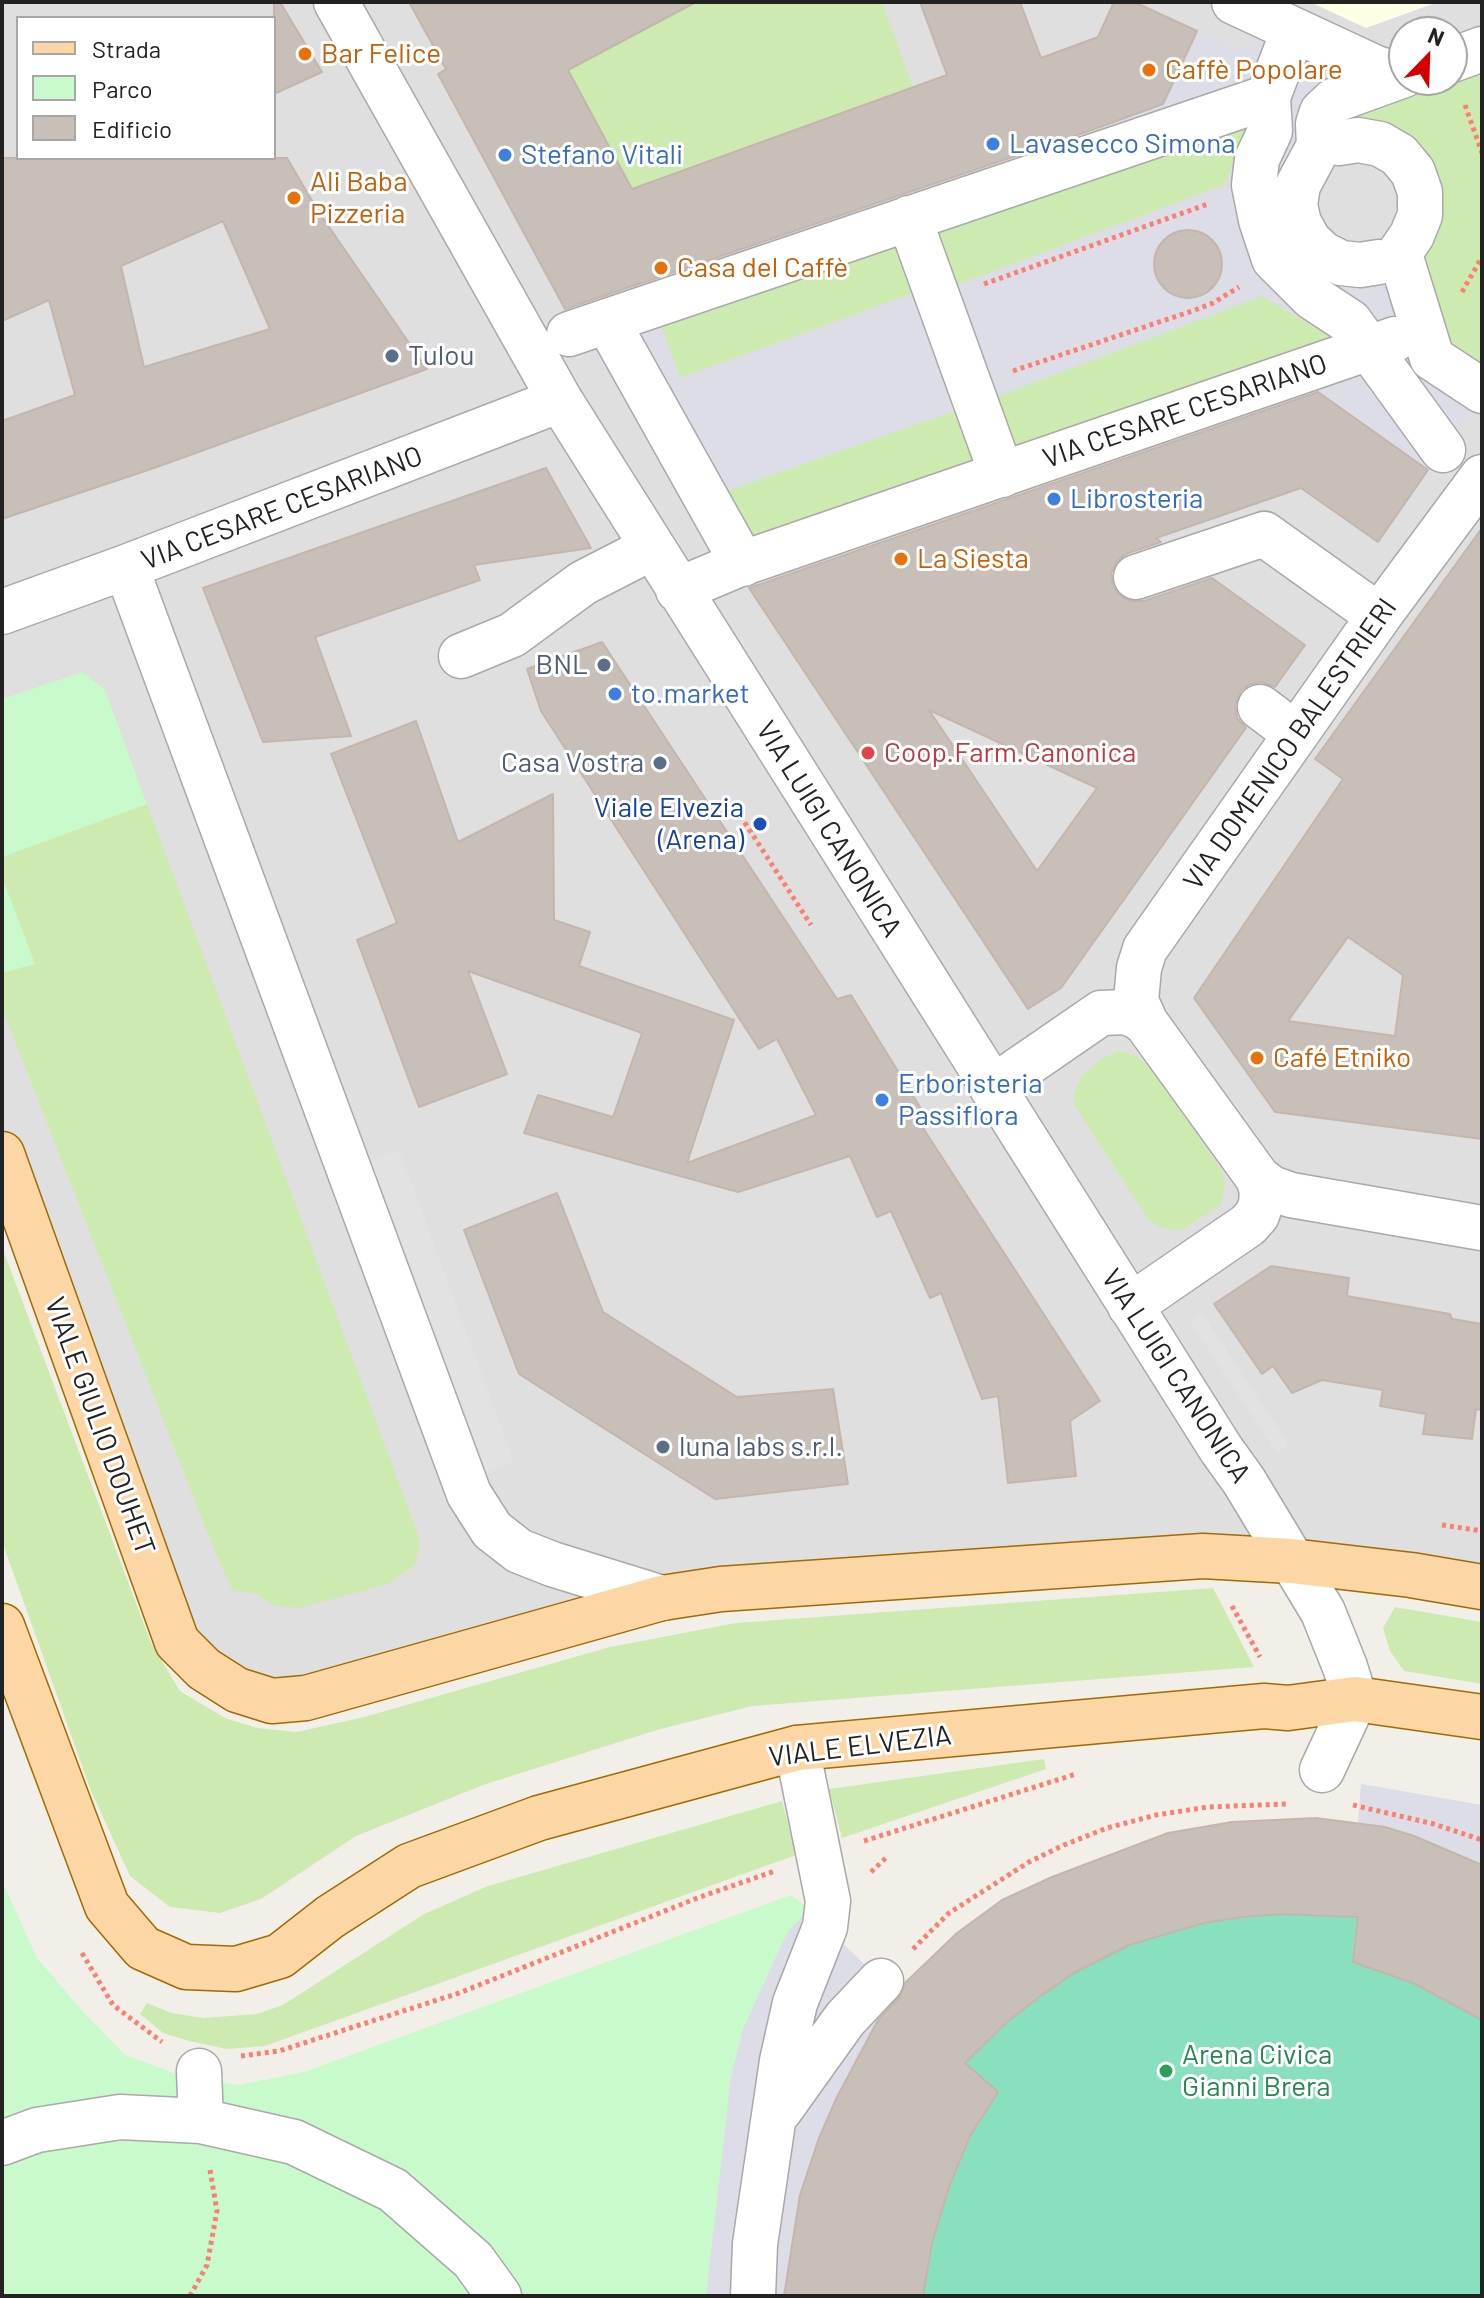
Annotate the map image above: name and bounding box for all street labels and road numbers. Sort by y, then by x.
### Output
street label: VIA CESARE CESARIANO [1039,347,1331,475]
street label: VIA CESARE CESARIANO [137,439,427,577]
street label: VIA DOMENICO BALESTRIERI [1176,592,1404,896]
street label: VIA LUIGI CANONICA [749,715,909,943]
street label: VIA LUIGI CANONICA [1094,1263,1258,1489]
street label: VIALE GIULIO DOUHET [38,1292,162,1560]
street label: VIALE ELVEZIA [767,1718,953,1774]

